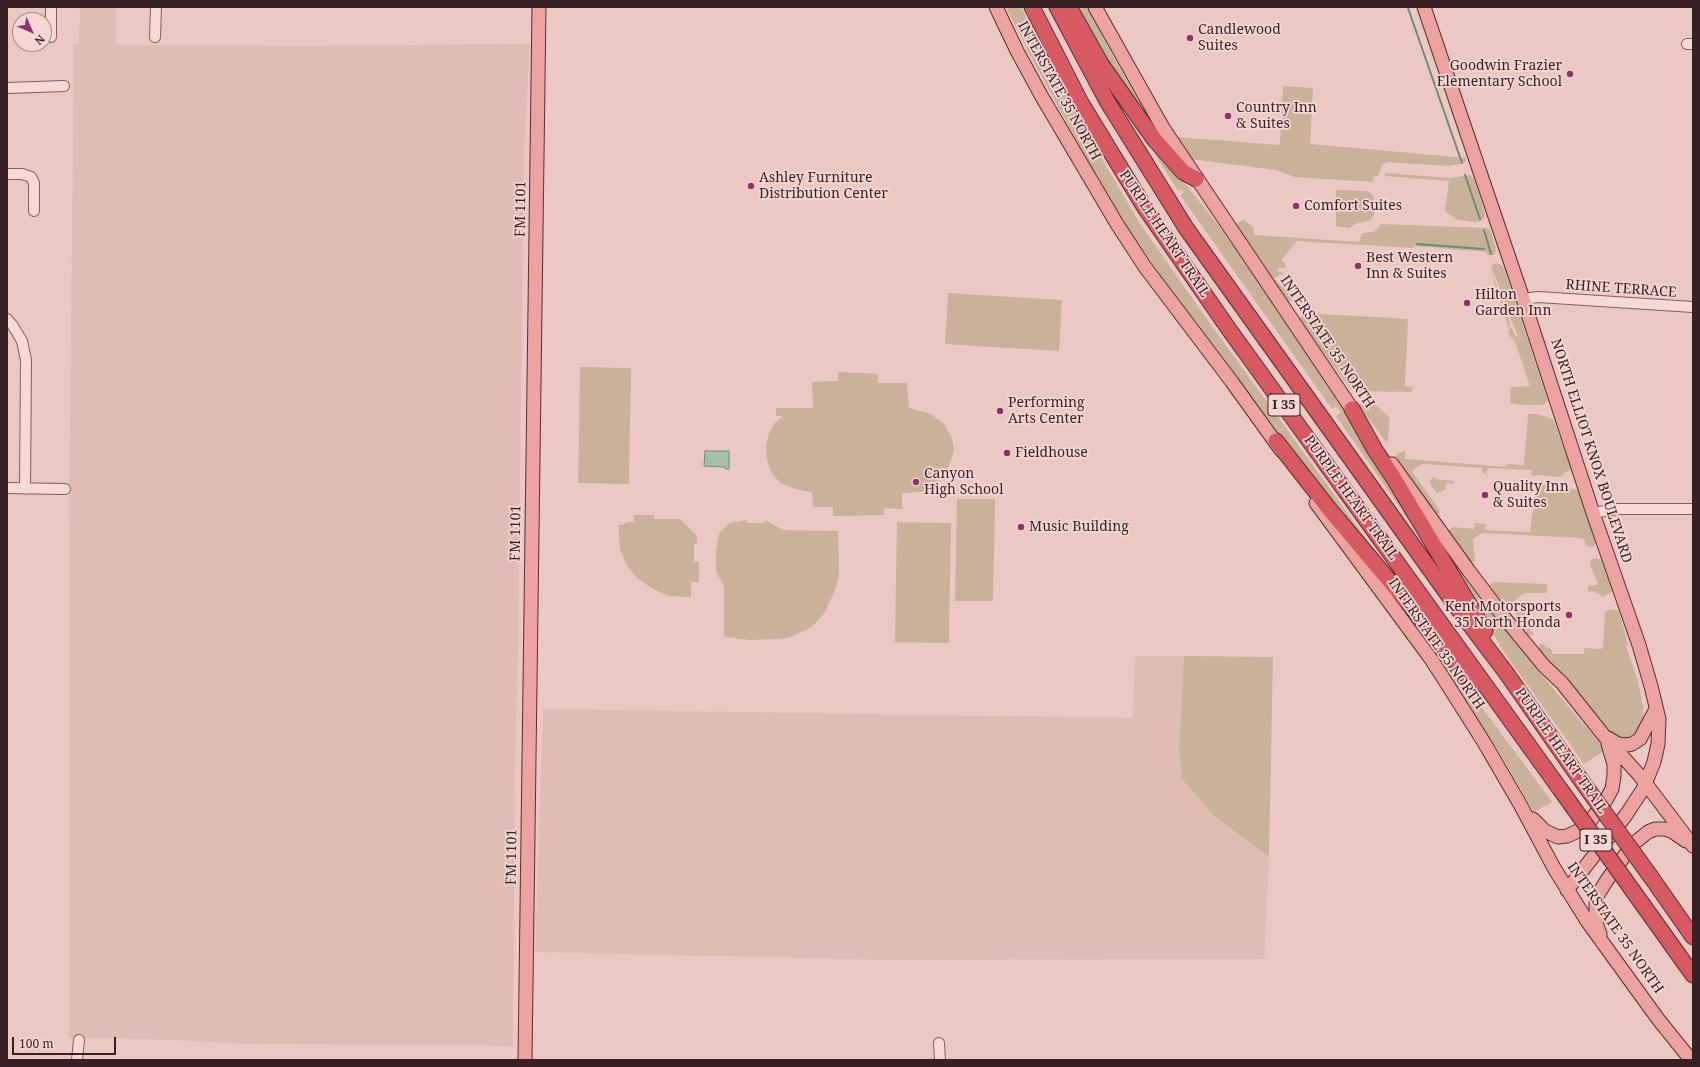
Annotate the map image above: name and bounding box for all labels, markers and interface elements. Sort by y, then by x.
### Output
north arrow [12,12,52,52]
street label: INTERSTATE 35 NORTH [1014,19,1104,163]
place label: Candlewood Suites [1198,22,1281,54]
text: N [32,32,49,48]
marker: Candlewood Suites [1185,33,1195,43]
place label: Goodwin Frazier Elementary School [1437,58,1562,90]
marker: Goodwin Frazier Elementary School [1565,69,1575,79]
place label: Country Inn & Suites [1236,100,1317,132]
marker: Country Inn & Suites [1223,111,1233,121]
street label: PURPLE HEART TRAIL [1115,167,1213,301]
place label: Ashley Furniture Distribution Center [759,170,888,202]
street label: FM 1101 [512,181,530,237]
marker: Ashley Furniture Distribution Center [746,181,756,191]
place label: Comfort Suites [1304,198,1402,214]
marker: Comfort Suites [1291,201,1301,211]
place label: Best Western Inn & Suites [1366,250,1453,282]
marker: Best Western Inn & Suites [1353,261,1363,271]
street label: INTERSTATE 35 NORTH [1276,273,1378,411]
street label: RHINE TERRACE [1565,277,1677,301]
place label: Hilton Garden Inn [1475,287,1551,320]
marker: Hilton Garden Inn [1462,298,1472,308]
street label: NORTH ELLIOT KNOX BOULEVARD [1547,337,1635,565]
road number: I 35 [1268,394,1300,416]
place label: Performing Arts Center [1008,395,1085,428]
marker: Performing Arts Center [995,406,1005,416]
street label: PURPLE HEART TRAIL [1300,433,1402,563]
place label: Fieldhouse [1015,445,1088,461]
marker: Fieldhouse [1002,448,1012,458]
place label: Canyon High School [924,466,1004,498]
marker: Canyon High School [911,477,921,487]
place label: Quality Inn & Suites [1493,479,1569,512]
marker: Quality Inn & Suites [1480,490,1490,500]
street label: FM 1101 [507,505,525,561]
place label: Music Building [1029,519,1129,535]
marker: Music Building [1016,522,1026,532]
street label: INTERSTATE 35 NORTH [1384,575,1488,713]
place label: Kent Motorsports 35 North Honda [1445,599,1561,632]
marker: Kent Motorsports 35 North Honda [1564,610,1574,620]
street label: PURPLE HEART TRAIL [1511,685,1611,817]
street label: FM 1101 [503,829,521,885]
road number: I 35 [1580,829,1612,851]
street label: INTERSTATE 35 NORTH [1563,859,1667,997]
scale bar [14,1029,118,1055]
text: 100 m [19,1035,54,1052]

